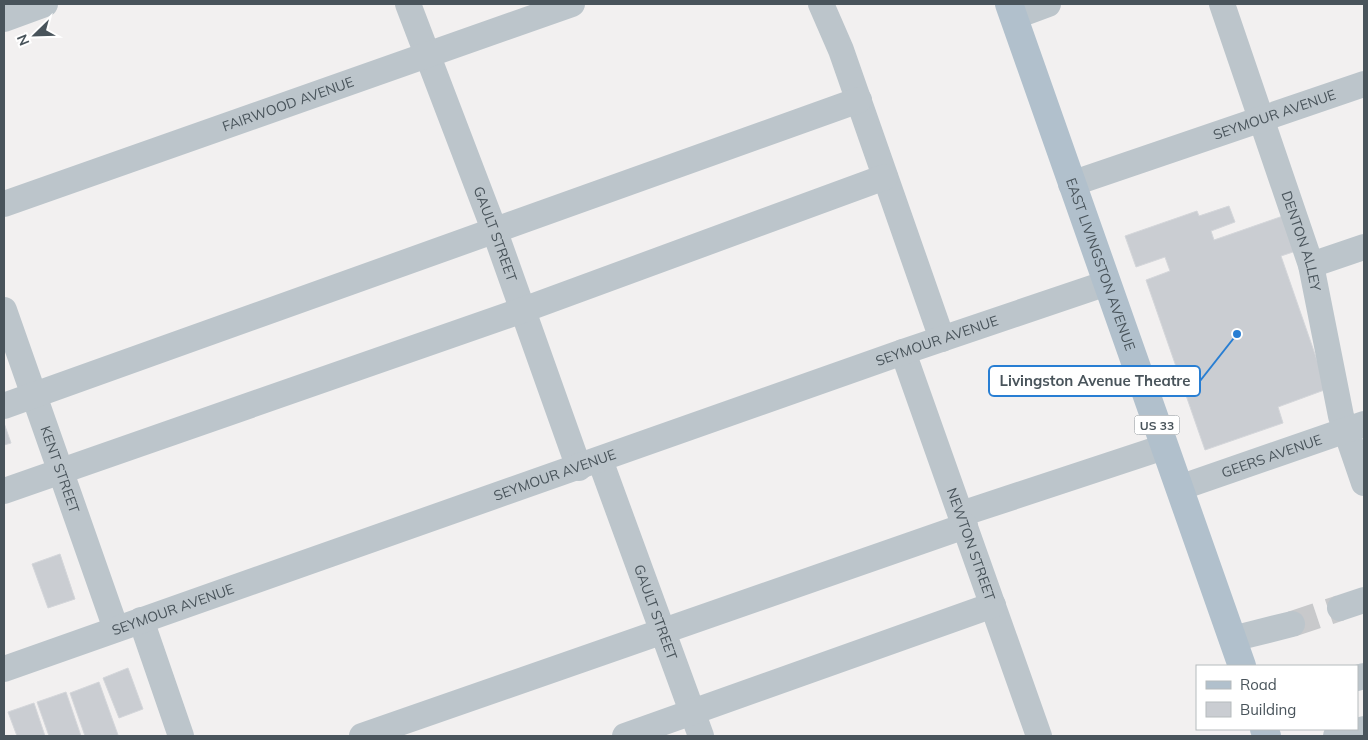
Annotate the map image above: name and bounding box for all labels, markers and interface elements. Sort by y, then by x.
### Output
north arrow [10,10,60,60]
text: N [13,32,33,48]
street label: FAIRWOOD AVENUE [220,73,356,135]
street label: SEYMOUR AVENUE [1211,85,1338,144]
street label: EAST LIVINGSTON AVENUE [1062,175,1139,353]
street label: GAULT STREET [469,184,521,285]
street label: DENTON ALLEY [1277,188,1325,293]
street label: SEYMOUR AVENUE [873,311,1001,370]
callout: Livingston Avenue Theatre [989,366,1200,396]
text: Livingston Avenue Theatre [1000,371,1190,390]
road number: US 33 [1134,416,1180,434]
street label: KENT STREET [36,423,84,516]
street label: GEERS AVENUE [1219,430,1324,482]
street label: SEYMOUR AVENUE [491,445,618,505]
street label: NEWTON STREET [943,485,1000,604]
street label: GAULT STREET [630,562,682,663]
street label: SEYMOUR AVENUE [109,580,236,639]
legend [1196,665,1358,730]
text: Road [1240,675,1277,694]
text: Building [1240,700,1296,719]

